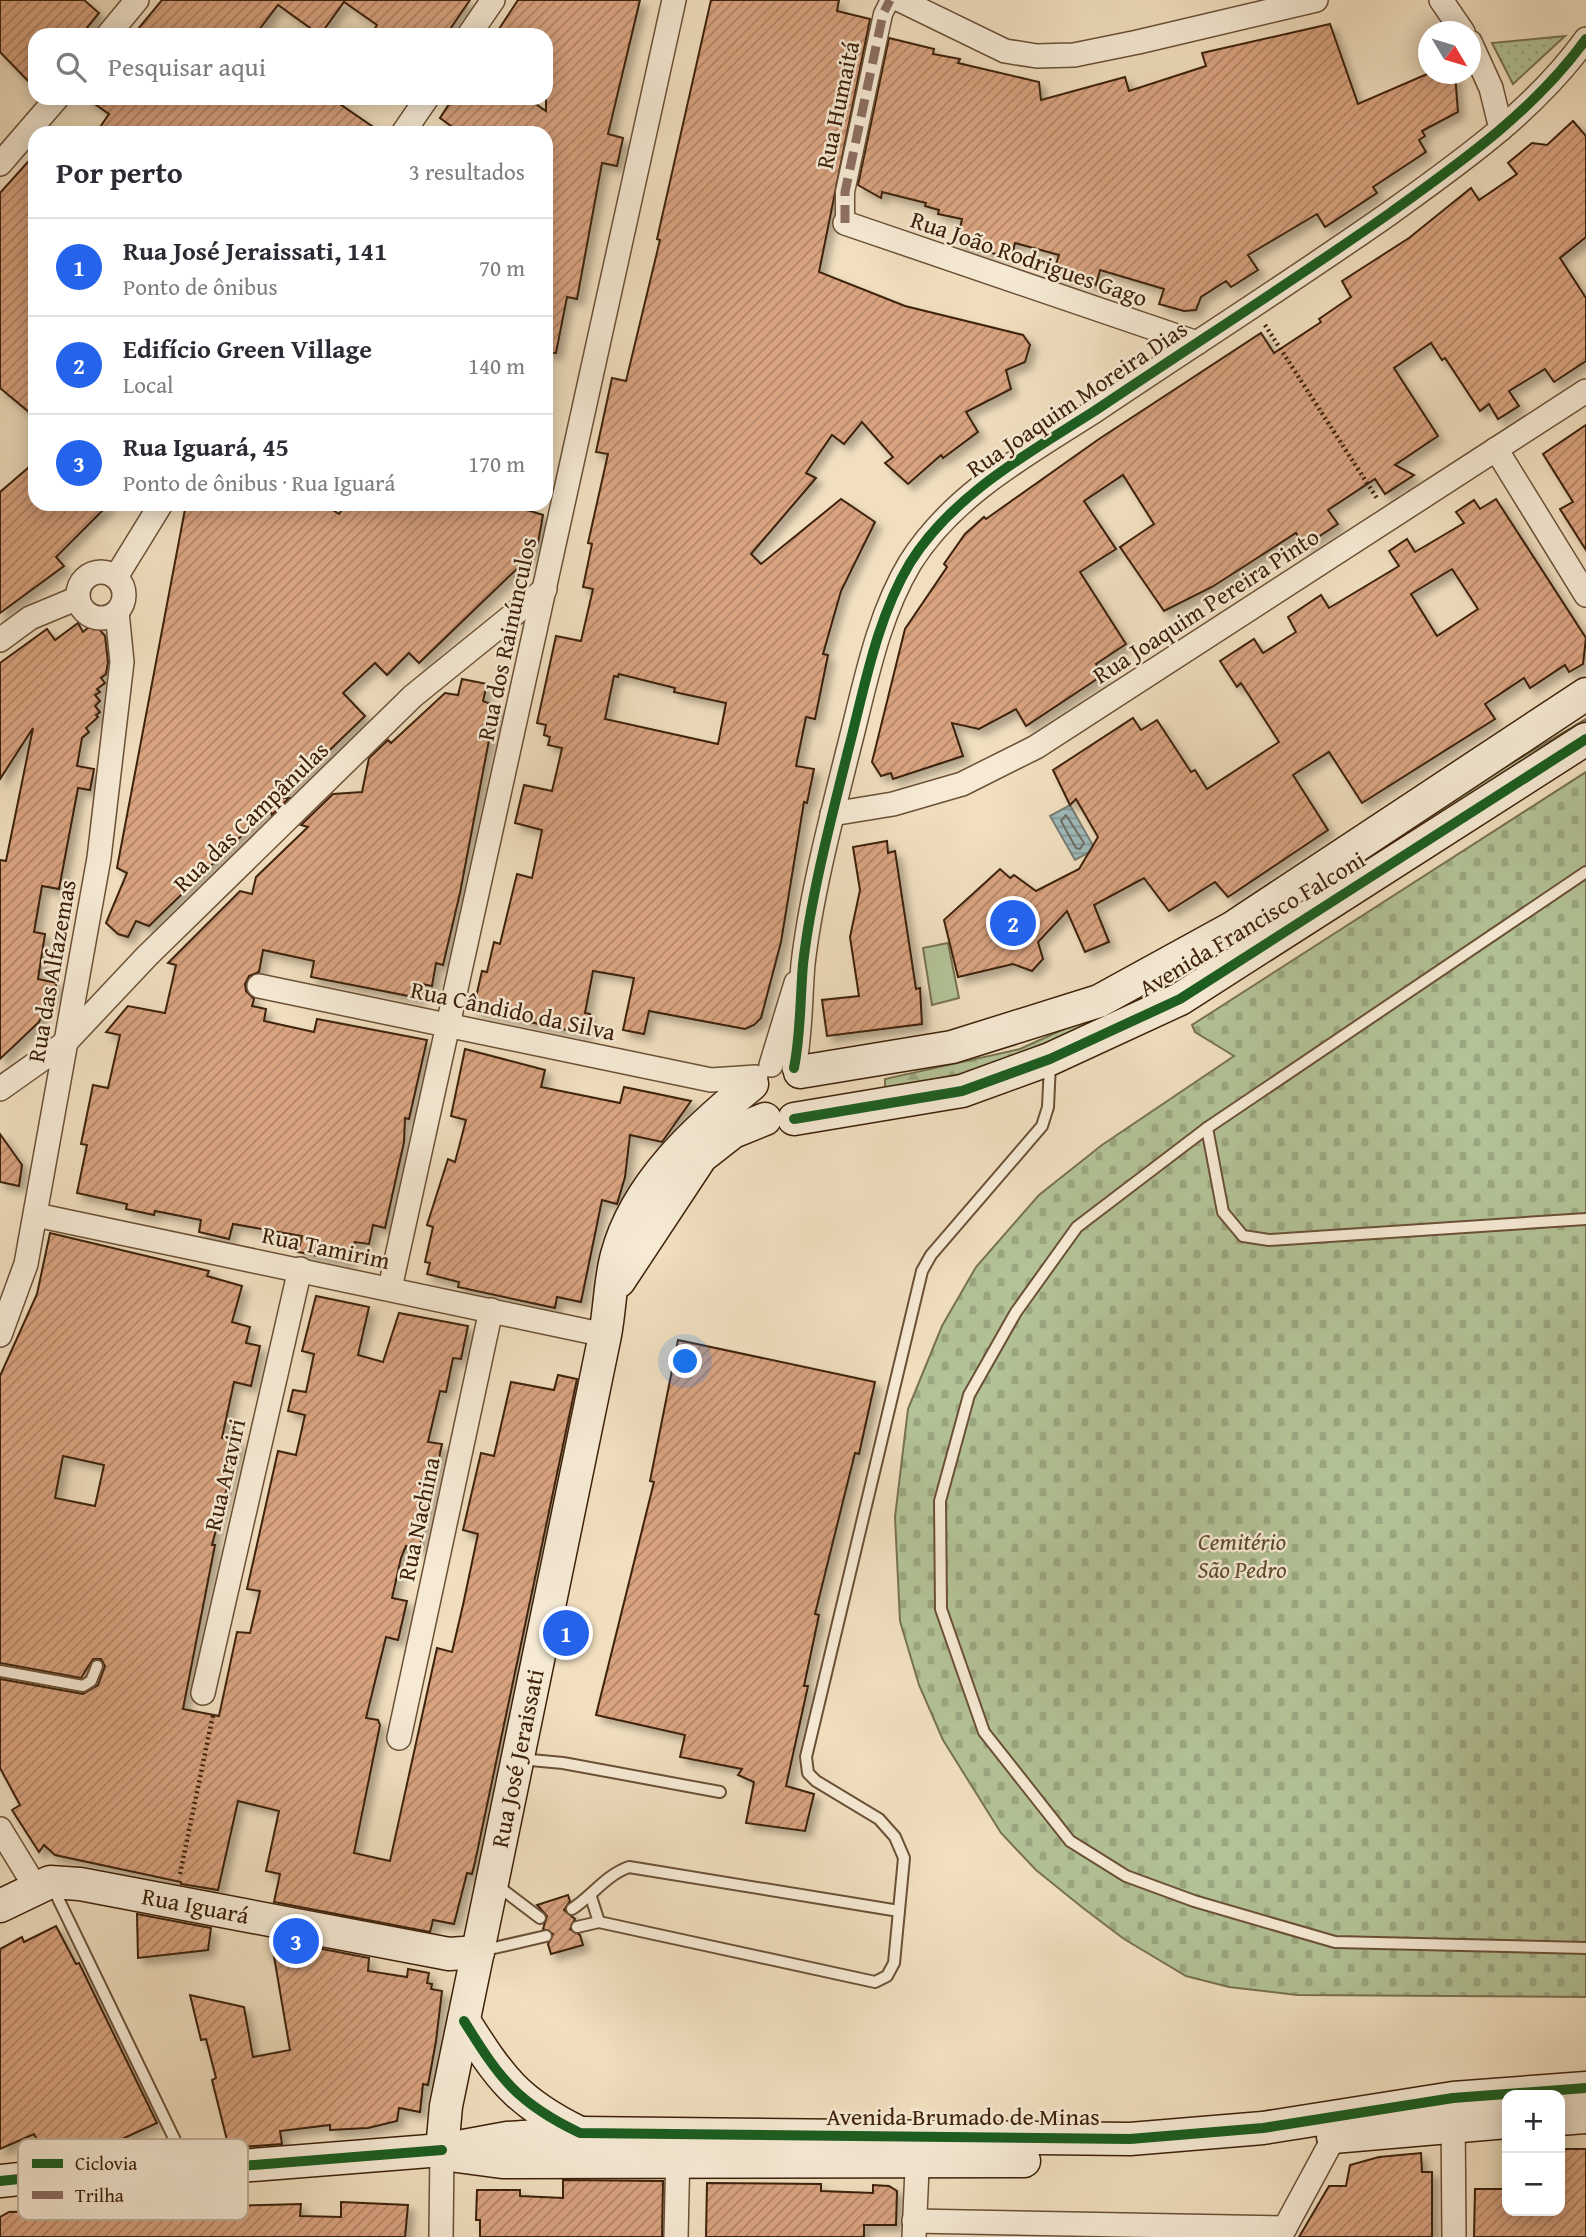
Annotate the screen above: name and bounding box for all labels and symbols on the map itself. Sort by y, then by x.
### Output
north arrow [1418,21,1481,84]
street label: Rua Humaitá [807,37,868,172]
street label: Rua João Rodrigues Gago [906,202,1152,315]
street label: Rua Joaquim Moreira Dias [959,311,1194,486]
street label: Rua Joaquim Pereira Pinto [1086,519,1326,692]
street label: Rua dos Rainúnculos [468,534,545,744]
street label: Rua das Campânulas [165,733,336,900]
street label: Avenida Francisco Falconi [1132,842,1372,1005]
street label: Rua das Alfazemas [18,877,85,1065]
pin: 2 [990,897,1036,949]
street label: Rua Cândido da Silva [407,972,619,1049]
street label: Rua Tamirim [259,1217,394,1278]
your location [668,1344,702,1378]
street label: Rua Araviri [195,1415,254,1534]
street label: Rua Nachina [388,1453,449,1584]
park label: Cemitério São Pedro [1198,1524,1286,1587]
pin: 1 [543,1607,589,1659]
street label: Rua José Jeraissati [482,1666,553,1851]
street label: Rua Iguará [139,1878,253,1933]
pin: 3 [273,1915,319,1967]
street label: Avenida Brumado de Minas [826,2099,1100,2134]
legend [18,2139,248,2220]
text: Ciclovia [75,2149,137,2177]
text: Trilha [75,2181,124,2209]

